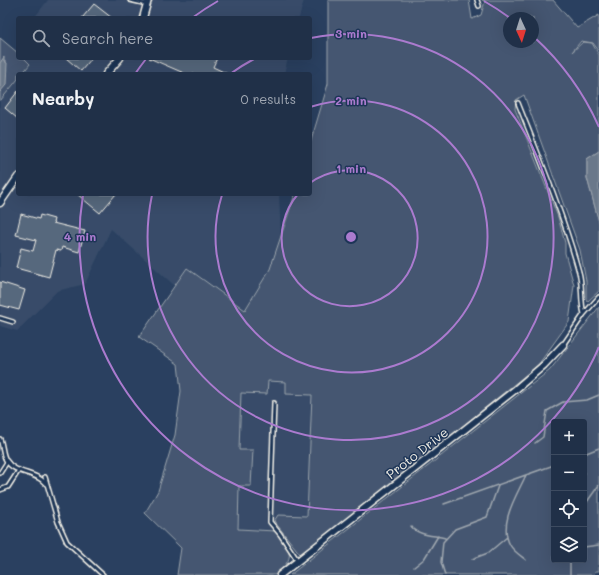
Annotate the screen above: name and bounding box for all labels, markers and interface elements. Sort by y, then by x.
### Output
north arrow [503,12,539,48]
search box [16,16,312,60]
text: 3 min [335,25,367,41]
icon: search [30,27,52,49]
text: Search here [62,28,153,48]
text: Nearby [32,87,94,109]
text: 0 results [241,90,296,107]
text: 2 min [335,92,367,108]
text: 1 min [336,160,366,176]
text: 4 min [64,228,96,244]
centre of rings [344,230,358,244]
map controls [551,419,587,563]
button: + [551,419,587,455]
street label: Proto Drive [382,423,451,482]
button: − [551,455,587,491]
button: locate [551,491,587,527]
button: layers [551,527,587,563]

